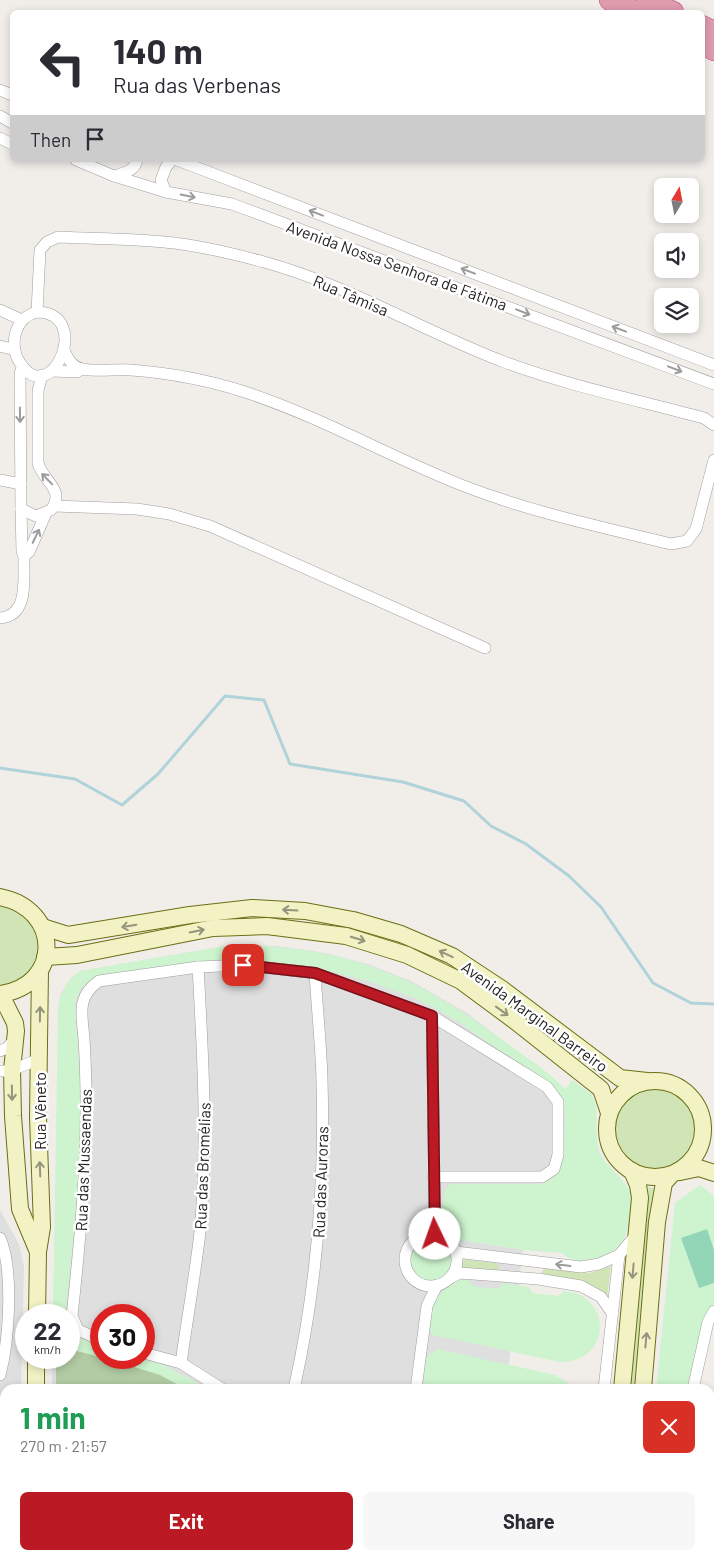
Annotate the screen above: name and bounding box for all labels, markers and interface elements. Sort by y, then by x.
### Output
text: 140 m [113,29,203,71]
icon: left [30,30,95,95]
text: Rua das Verbenas [113,71,281,97]
icon: arrive [81,125,109,153]
text: Then [30,128,71,151]
north arrow [654,178,699,222]
map controls [654,178,699,333]
one-way arrow [180,192,196,202]
one-way arrow [309,208,324,217]
street label: Avenida Nossa Senhora de Fátima [284,216,510,314]
button: sound [654,233,699,278]
one-way arrow [460,266,475,275]
street label: Rua Tâmisa [310,271,392,319]
button: layers [654,288,699,333]
one-way arrow [515,308,530,317]
one-way arrow [612,324,628,333]
one-way arrow [667,365,683,374]
one-way arrow [15,406,25,423]
one-way arrow [41,473,53,485]
one-way arrow [32,528,42,543]
one-way arrow [283,906,299,915]
one-way arrow [122,921,138,931]
one-way arrow [188,926,204,936]
one-way arrow [349,935,365,945]
pin [222,944,264,986]
one-way arrow [439,948,454,958]
icon: arrive [229,951,257,979]
street label: Avenida Marginal Barreiro [458,957,612,1075]
one-way arrow [495,1006,509,1016]
one-way arrow [35,1007,45,1023]
street label: Rua Vêneto [30,1072,49,1150]
one-way arrow [7,1084,17,1101]
street label: Rua das Mussaendas [71,1088,95,1232]
street label: Rua das Bromélias [190,1102,214,1230]
street label: Rua das Auroras [309,1126,331,1238]
one-way arrow [35,1161,44,1177]
position arrow [408,1207,460,1259]
one-way arrow [555,1260,571,1270]
one-way arrow [628,1263,638,1279]
speed limit sign: 30 [90,1304,155,1369]
text: 22 [33,1315,62,1345]
one-way arrow [641,1332,651,1348]
text: km/h [34,1342,61,1356]
text: 1 min [20,1399,86,1435]
button: close [643,1401,695,1453]
text: 270 m · 21:57 [20,1436,107,1455]
button: Exit [20,1492,353,1550]
button: Share [363,1492,695,1550]

